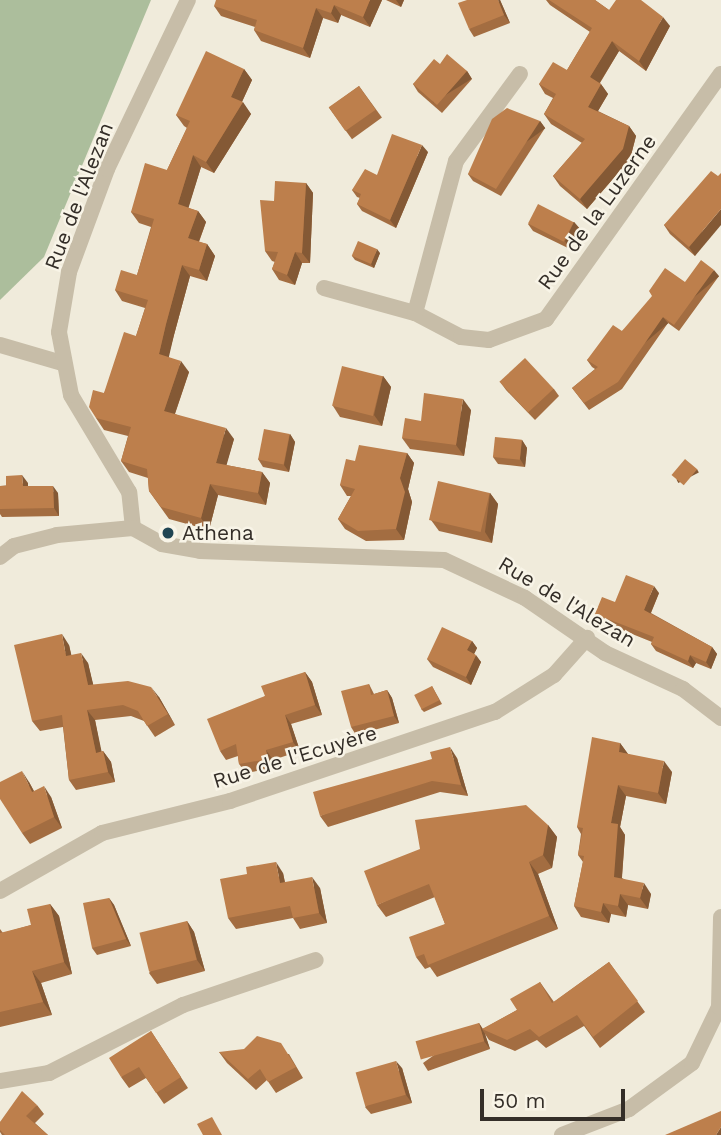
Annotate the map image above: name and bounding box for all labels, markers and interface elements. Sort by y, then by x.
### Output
street label: Rue de l'Alezan [39,119,119,273]
street label: Rue de la Luzerne [532,129,662,295]
place label: Athena [182,520,254,546]
marker: Athena [160,525,176,541]
street label: Rue de l'Alezan [494,551,640,653]
street label: Rue de l'Ecuyère [210,720,380,794]
scale bar [483,1076,628,1120]
text: 50 m [493,1088,545,1113]

